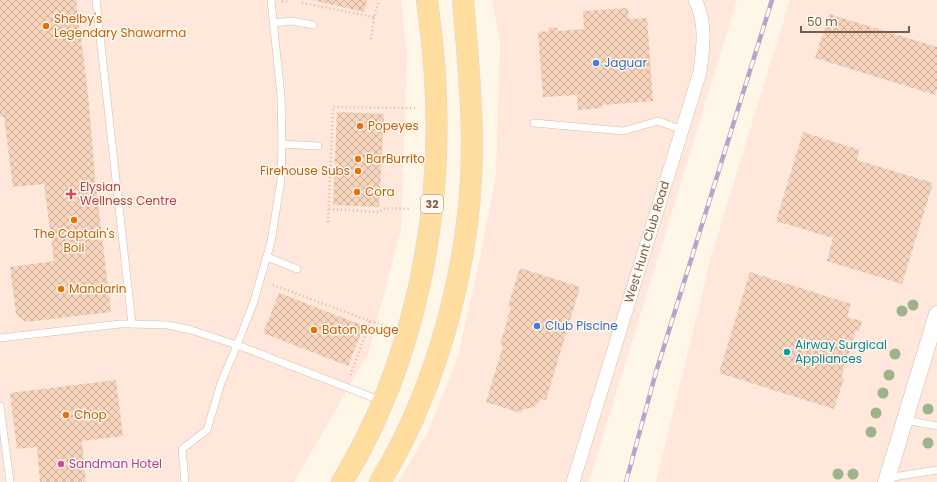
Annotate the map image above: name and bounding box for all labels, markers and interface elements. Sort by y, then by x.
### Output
scale bar [801,8,909,34]
place label: Shelby's Legendary Shawarma [54,10,186,41]
text: 50 m [807,13,838,30]
marker: Shelby's Legendary Shawarma [41,21,51,31]
place label: Jaguar [604,54,647,71]
marker: Jaguar [591,58,601,68]
place label: Popeyes [368,117,419,134]
marker: Popeyes [355,121,365,131]
place label: BarBurrito [366,150,425,167]
marker: BarBurrito [353,154,363,164]
place label: Firehouse Subs [260,162,350,179]
marker: Firehouse Subs [353,166,363,176]
place label: Elysian Wellness Centre [80,178,177,209]
street label: West Hunt Club Road [620,179,673,305]
place label: Cora [365,183,395,200]
marker: Cora [352,187,362,197]
marker: Elysian Wellness Centre [65,188,77,200]
road number: 32 [421,195,443,213]
marker: The Captain's Boil [69,215,79,225]
place label: The Captain's Boil [33,225,115,256]
place label: Mandarin [69,280,126,297]
marker: Mandarin [56,284,66,294]
place label: Club Piscine [545,317,618,334]
place label: Baton Rouge [322,321,399,338]
marker: Club Piscine [532,321,542,331]
marker: Baton Rouge [309,325,319,335]
place label: Airway Surgical Appliances [795,336,887,367]
marker: Airway Surgical Appliances [782,347,792,357]
place label: Chop [74,406,107,423]
marker: Chop [61,410,71,420]
place label: Sandman Hotel [69,455,162,472]
marker: Sandman Hotel [56,459,66,469]

